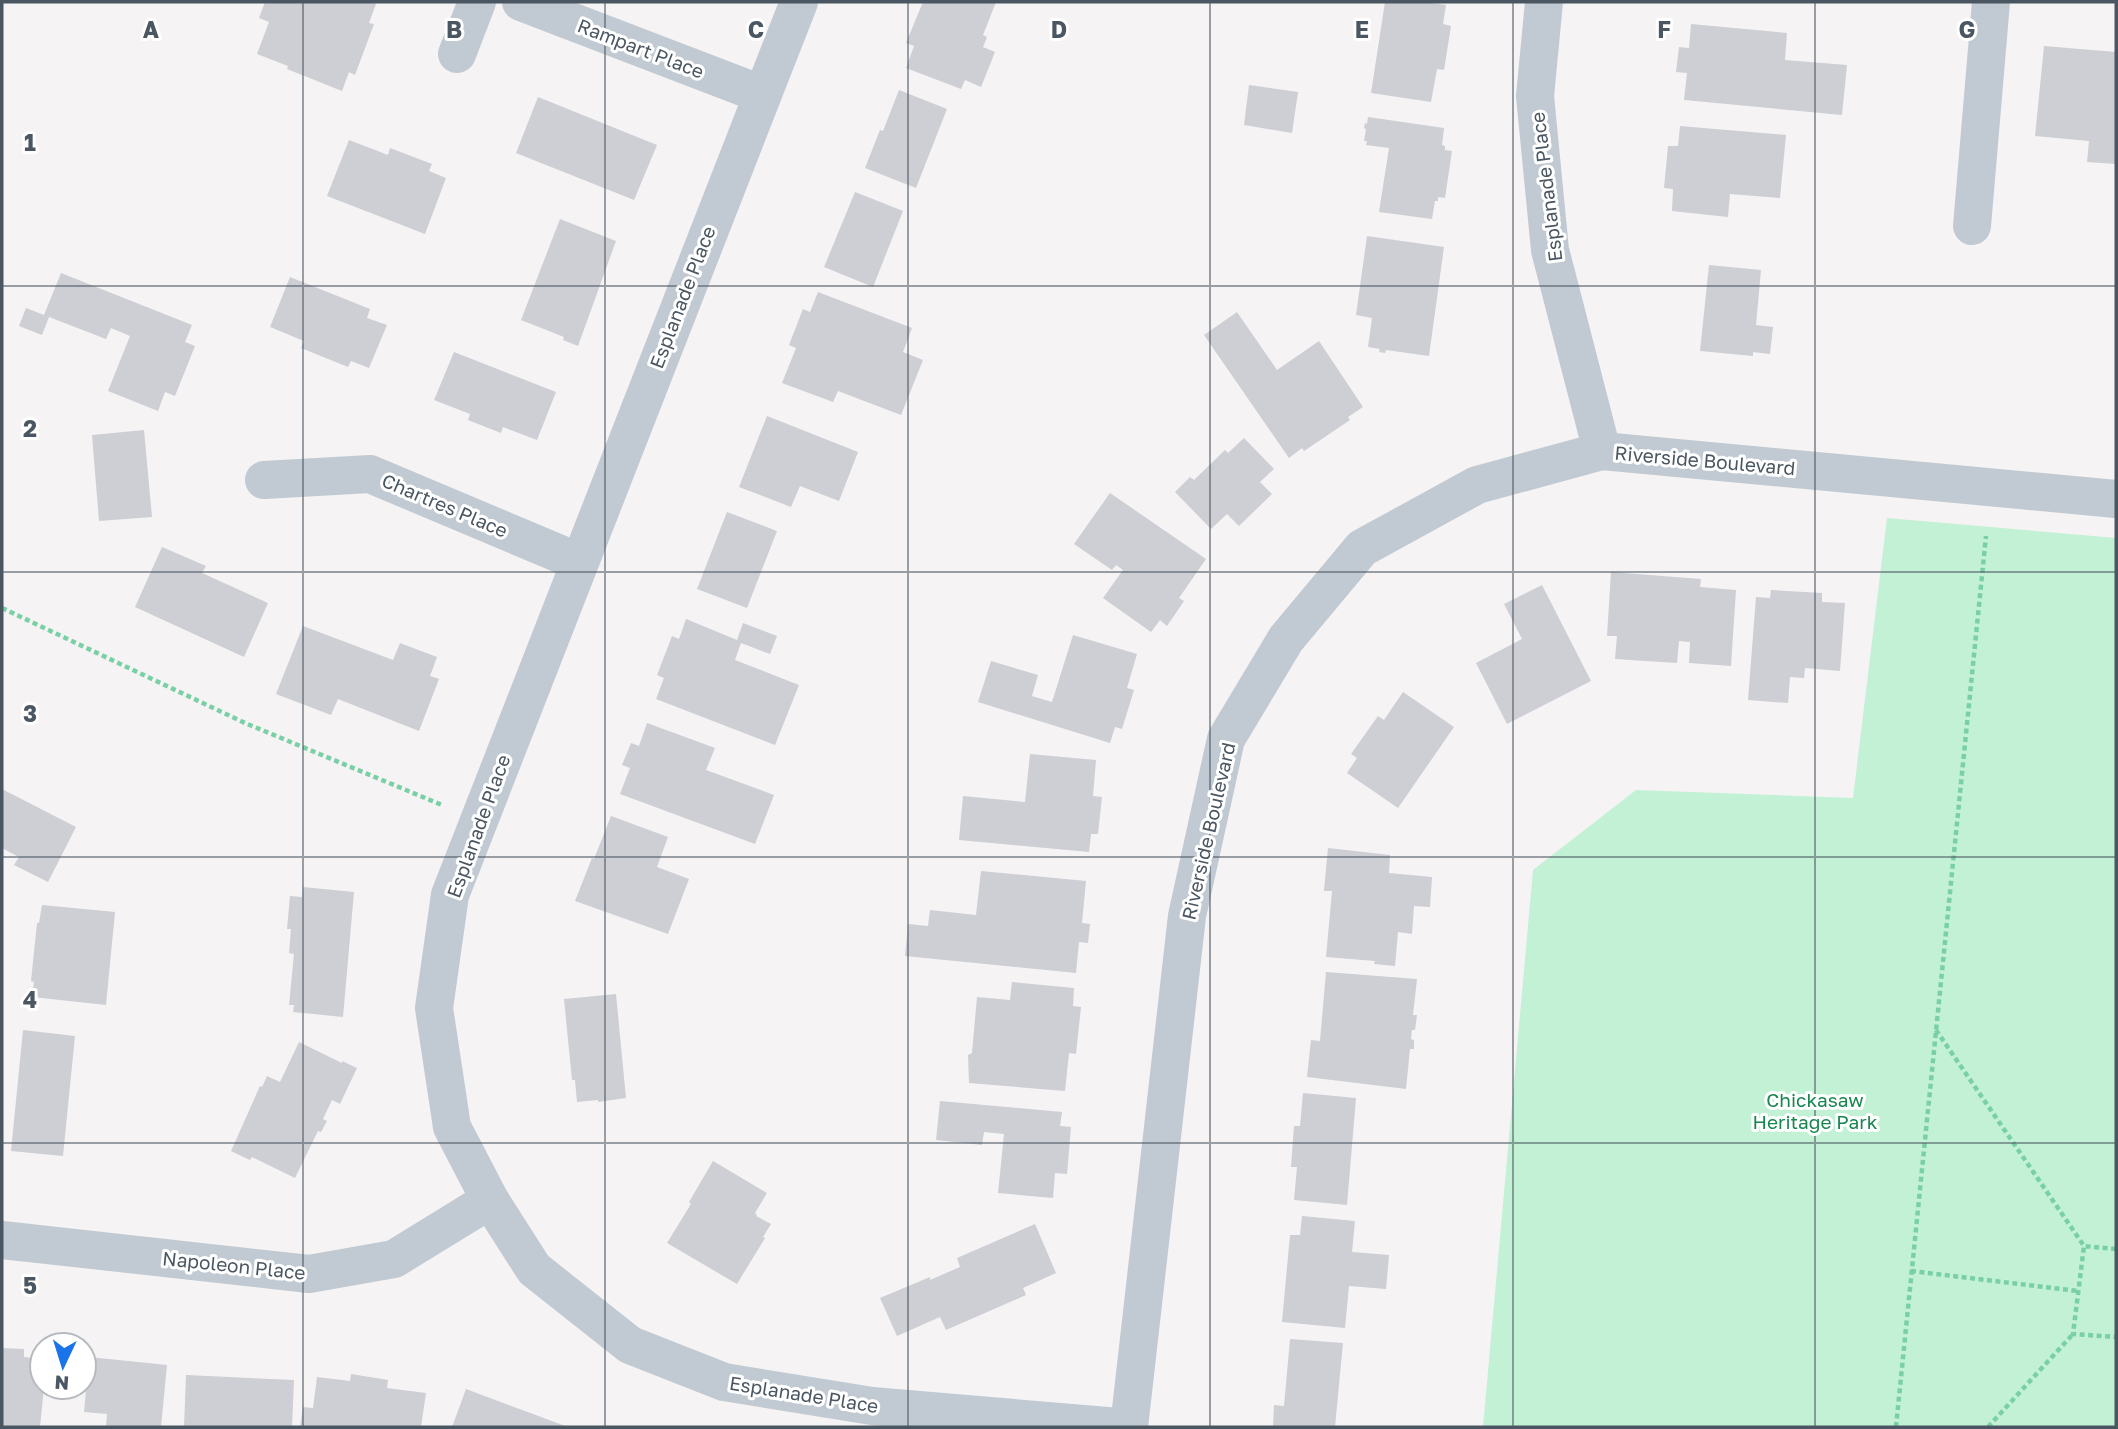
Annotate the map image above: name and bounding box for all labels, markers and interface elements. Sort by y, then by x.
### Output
street label: Rampart Place [575,13,707,83]
text: A [143,15,160,43]
text: B [446,15,462,43]
text: C [748,15,764,43]
text: D [1051,15,1067,43]
text: E [1355,15,1369,43]
text: F [1657,15,1671,43]
text: G [1959,15,1975,43]
street label: Esplanade Place [1525,111,1567,263]
text: 1 [24,128,36,156]
street label: Esplanade Place [644,223,720,371]
text: 2 [23,414,37,442]
street label: Riverside Boulevard [1614,441,1796,479]
street label: Chartres Place [379,468,511,542]
text: 3 [23,699,37,727]
street label: Riverside Boulevard [1176,740,1240,922]
street label: Esplanade Place [441,751,515,901]
text: 4 [23,985,37,1013]
park label: Chickasaw Heritage Park [1753,1088,1878,1133]
street label: Napoleon Place [161,1246,307,1284]
text: 5 [23,1271,37,1299]
north arrow [28,1331,98,1401]
text: N [54,1371,70,1395]
street label: Esplanade Place [728,1371,880,1417]

